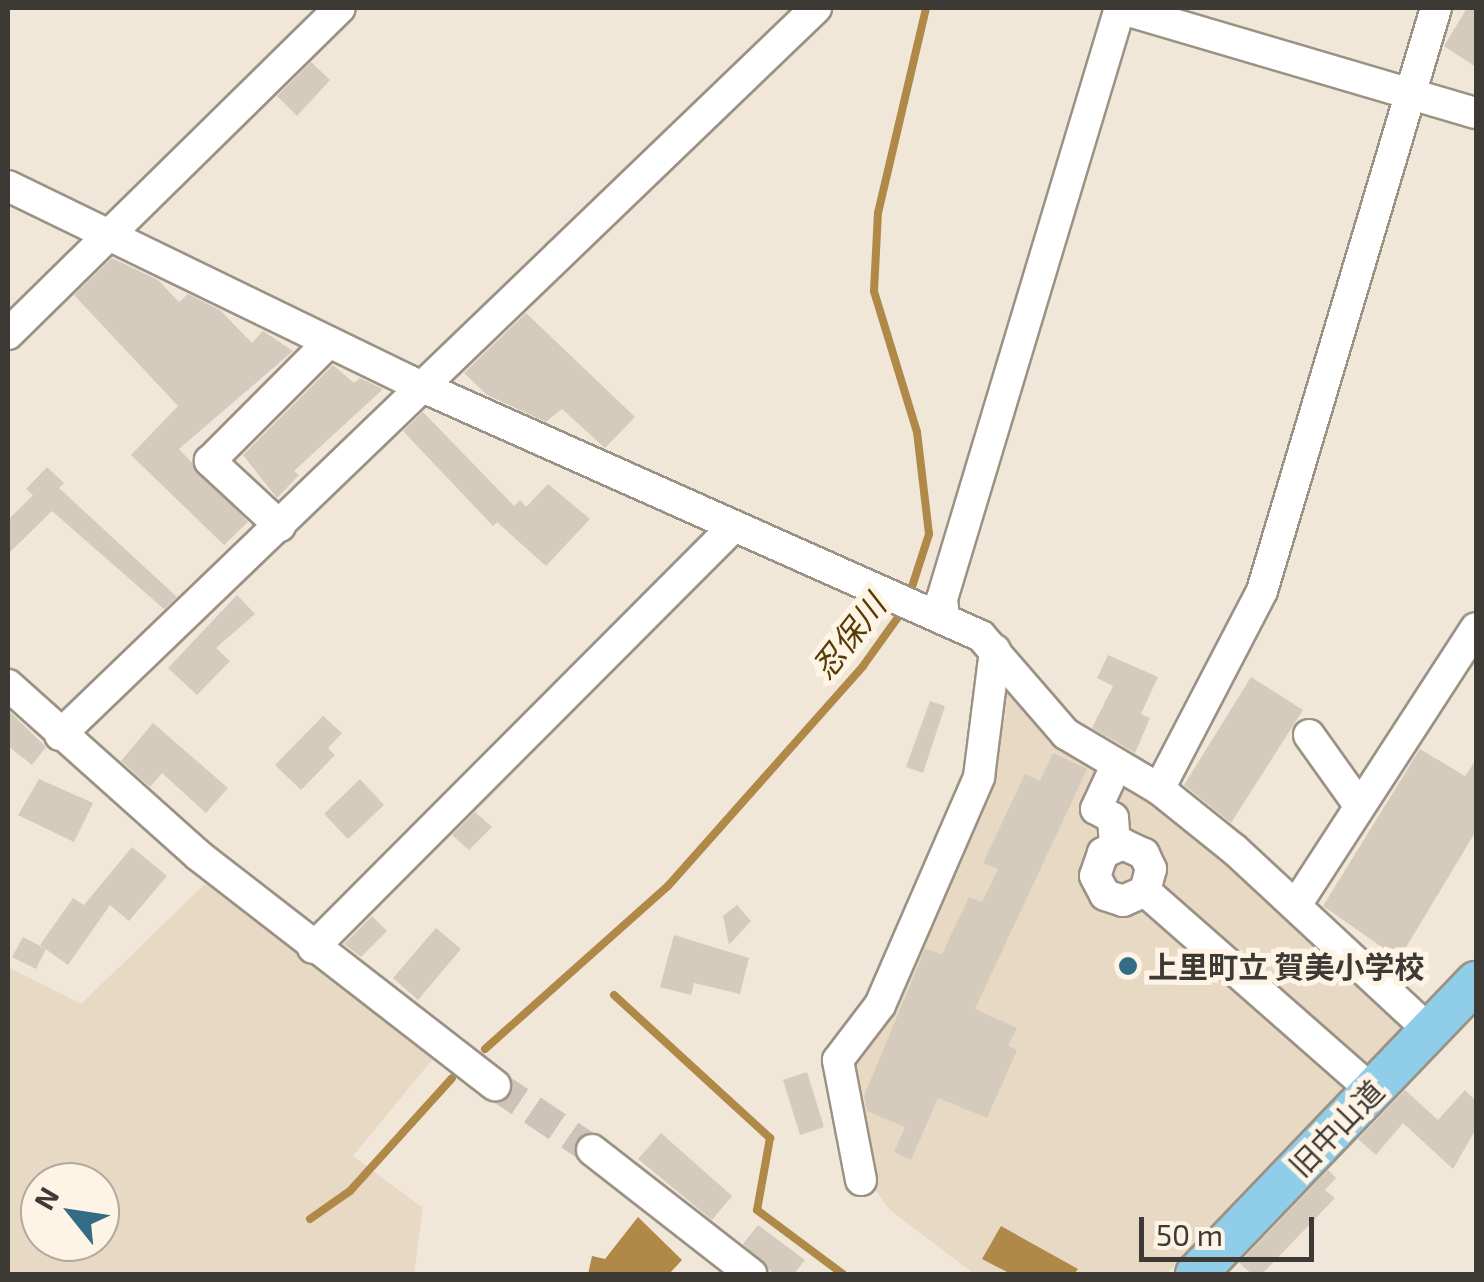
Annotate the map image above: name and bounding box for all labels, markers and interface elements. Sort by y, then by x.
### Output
water label: 忍保川 [803,586,893,686]
place label: 上里町立 賀美小学校 [1148,948,1424,984]
marker: 上里町立 賀美小学校 [1117,955,1139,977]
street label: 旧中山道 [1281,1072,1391,1184]
north arrow [20,1162,120,1262]
text: N [26,1181,66,1215]
scale bar [1144,1197,1319,1259]
text: 50 m [1156,1216,1223,1252]

